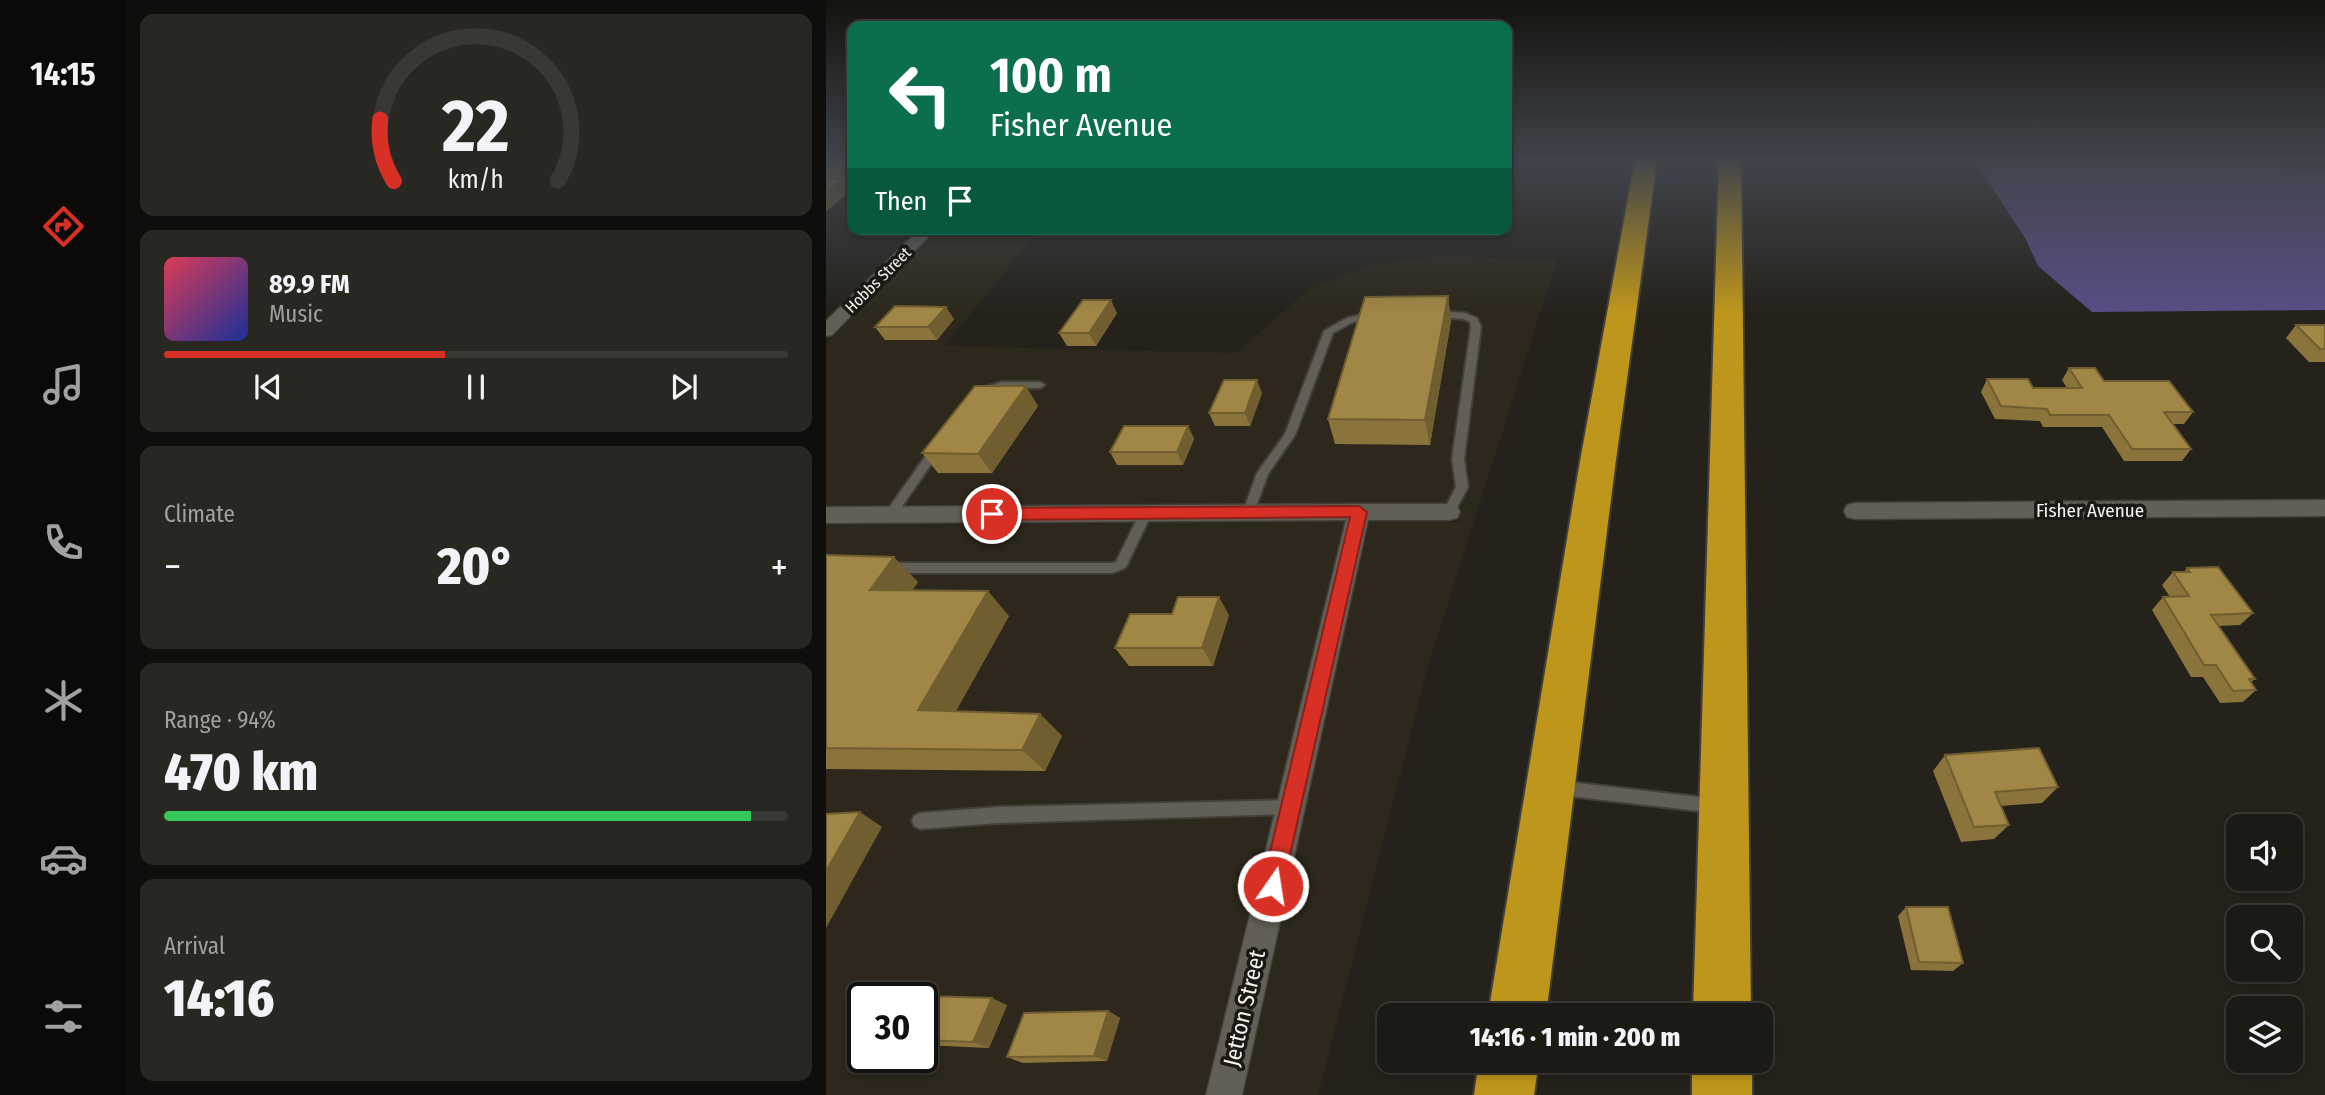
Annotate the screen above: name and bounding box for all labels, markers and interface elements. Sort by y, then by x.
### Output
text: 100 m [990,46,1112,105]
icon: left [875,49,966,140]
text: 14:15 [30,55,96,93]
text: 22 [441,83,510,170]
text: Fisher Avenue [990,106,1172,144]
text: km/h [448,165,504,195]
icon: arrive [941,182,979,220]
text: Then [875,186,927,217]
icon: directions [39,202,88,251]
street label: Hobbs Street [841,243,915,317]
text: 89.9 FM [269,269,350,300]
text: Music [269,300,323,328]
icon: music [39,360,88,409]
icon: previous [249,368,287,406]
icon: pause [457,368,495,406]
icon: next [665,368,703,406]
pin [962,484,1022,544]
icon: arrive [973,495,1011,533]
street label: Fisher Avenue [2036,499,2144,522]
text: Climate [164,500,235,528]
icon: phone [39,518,88,567]
text: 20° [437,535,515,598]
text: − [164,544,181,590]
text: + [771,544,788,590]
icon: climate [39,676,88,725]
text: Range · 94% [164,706,276,734]
text: 470 km [164,741,318,804]
map controls [2226,814,2303,1073]
button: sound [2226,814,2303,891]
icon: car [39,834,88,883]
position arrow [1236,849,1310,923]
button: search [2226,905,2303,982]
text: Arrival [164,932,225,960]
street label: Jetton Street [1217,947,1271,1069]
text: 14:16 [164,967,274,1030]
speed limit sign: 30 [847,982,938,1073]
icon: filters [39,992,88,1041]
button: layers [2226,996,2303,1073]
text: 14:16 · 1 min · 200 m [1470,1022,1680,1053]

